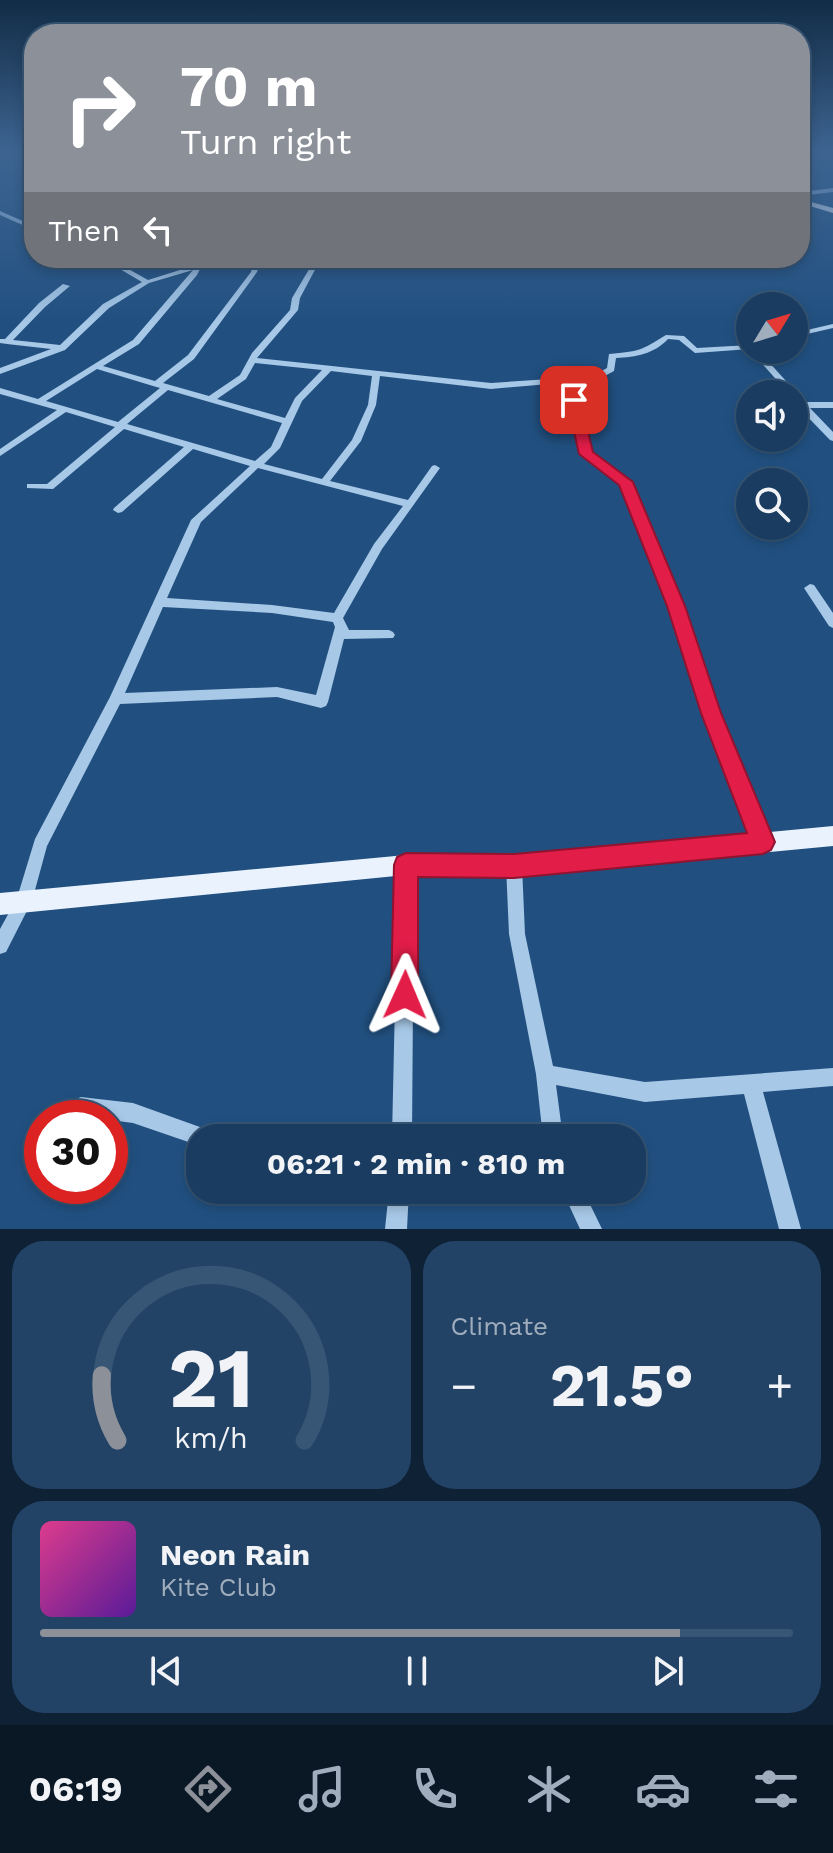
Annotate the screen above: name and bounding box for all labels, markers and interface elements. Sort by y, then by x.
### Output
text: 70 m [180,54,317,120]
icon: right [48,56,152,160]
text: Turn right [180,121,351,163]
icon: left [136,208,180,252]
text: Then [48,213,120,248]
north arrow [736,292,808,364]
map controls [736,292,808,540]
pin [540,366,608,434]
icon: arrive [552,378,596,422]
button: sound [736,380,808,452]
button: search [736,468,808,540]
position arrow [363,953,447,1037]
speed limit sign: 30 [24,1100,128,1204]
text: 06:21 · 2 min · 810 m [267,1146,565,1181]
text: Climate [451,1311,548,1341]
text: 21 [169,1330,254,1427]
text: 21.5° [550,1350,694,1421]
text: − [451,1360,477,1412]
text: + [766,1360,793,1412]
text: km/h [174,1421,248,1455]
text: Neon Rain [160,1537,310,1572]
text: Kite Club [160,1572,277,1602]
icon: previous [144,1649,188,1693]
icon: pause [395,1649,439,1693]
icon: next [646,1649,690,1693]
icon: directions [180,1761,236,1817]
icon: music [294,1761,350,1817]
icon: phone [407,1761,463,1817]
icon: climate [521,1761,577,1817]
icon: car [635,1761,691,1817]
icon: filters [748,1761,804,1817]
text: 06:19 [29,1768,123,1810]

